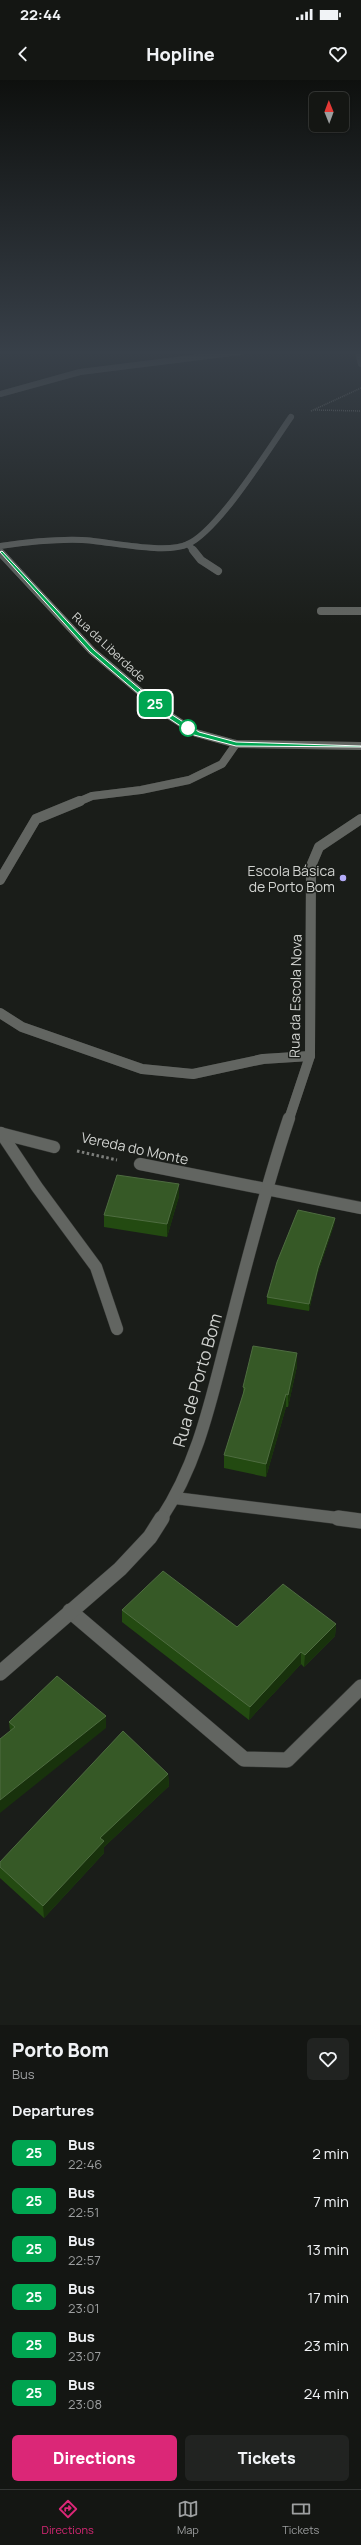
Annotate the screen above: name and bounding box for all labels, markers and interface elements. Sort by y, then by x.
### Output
text: 22:44 [20,4,61,25]
text: Hopline [146,42,215,66]
icon: back [12,43,34,65]
icon: heart [327,43,349,65]
north arrow [309,92,349,132]
map controls [309,92,349,132]
street label: Rua da Liberdade [68,608,150,686]
line badge: 25 [137,691,173,717]
text: 25 [147,694,163,713]
unlabelled marker [179,719,197,737]
place label: Escola Básica de Porto Bom [248,861,335,896]
marker: Escola Básica de Porto Bom [338,873,348,883]
street label: Rua da Escola Nova [284,934,306,1058]
street label: Vereda do Monte [80,1127,190,1169]
street label: Rua de Porto Bom [167,1310,227,1450]
text: Porto Bom [12,2037,109,2063]
button: heart [307,2038,349,2080]
text: Bus [12,2065,35,2083]
text: Departures [12,2100,94,2121]
text: Bus [68,2134,95,2155]
text: 25 [26,2143,42,2162]
text: 2 min [312,2143,349,2164]
text: 22:46 [68,2155,102,2173]
text: Bus [68,2182,95,2203]
text: 25 [26,2191,42,2210]
text: 7 min [313,2191,349,2212]
text: 22:51 [68,2203,99,2221]
text: Bus [68,2230,95,2251]
text: 25 [26,2239,42,2258]
text: 13 min [307,2239,349,2260]
text: 22:57 [68,2251,101,2269]
text: Bus [68,2278,95,2299]
text: 25 [26,2287,42,2306]
text: 17 min [307,2287,349,2308]
text: 23:01 [68,2299,100,2317]
text: Bus [68,2326,95,2347]
text: 25 [26,2335,42,2354]
text: 23 min [304,2335,349,2356]
text: 23:07 [68,2347,101,2365]
text: Bus [68,2374,95,2395]
text: 25 [26,2383,42,2402]
text: 24 min [304,2383,349,2404]
text: 23:08 [68,2395,102,2413]
button: Directions [12,2435,177,2481]
button: Tickets [185,2435,349,2481]
tab: Directions [42,2498,94,2537]
tab: Map [177,2498,199,2537]
tab: Tickets [282,2498,319,2537]

